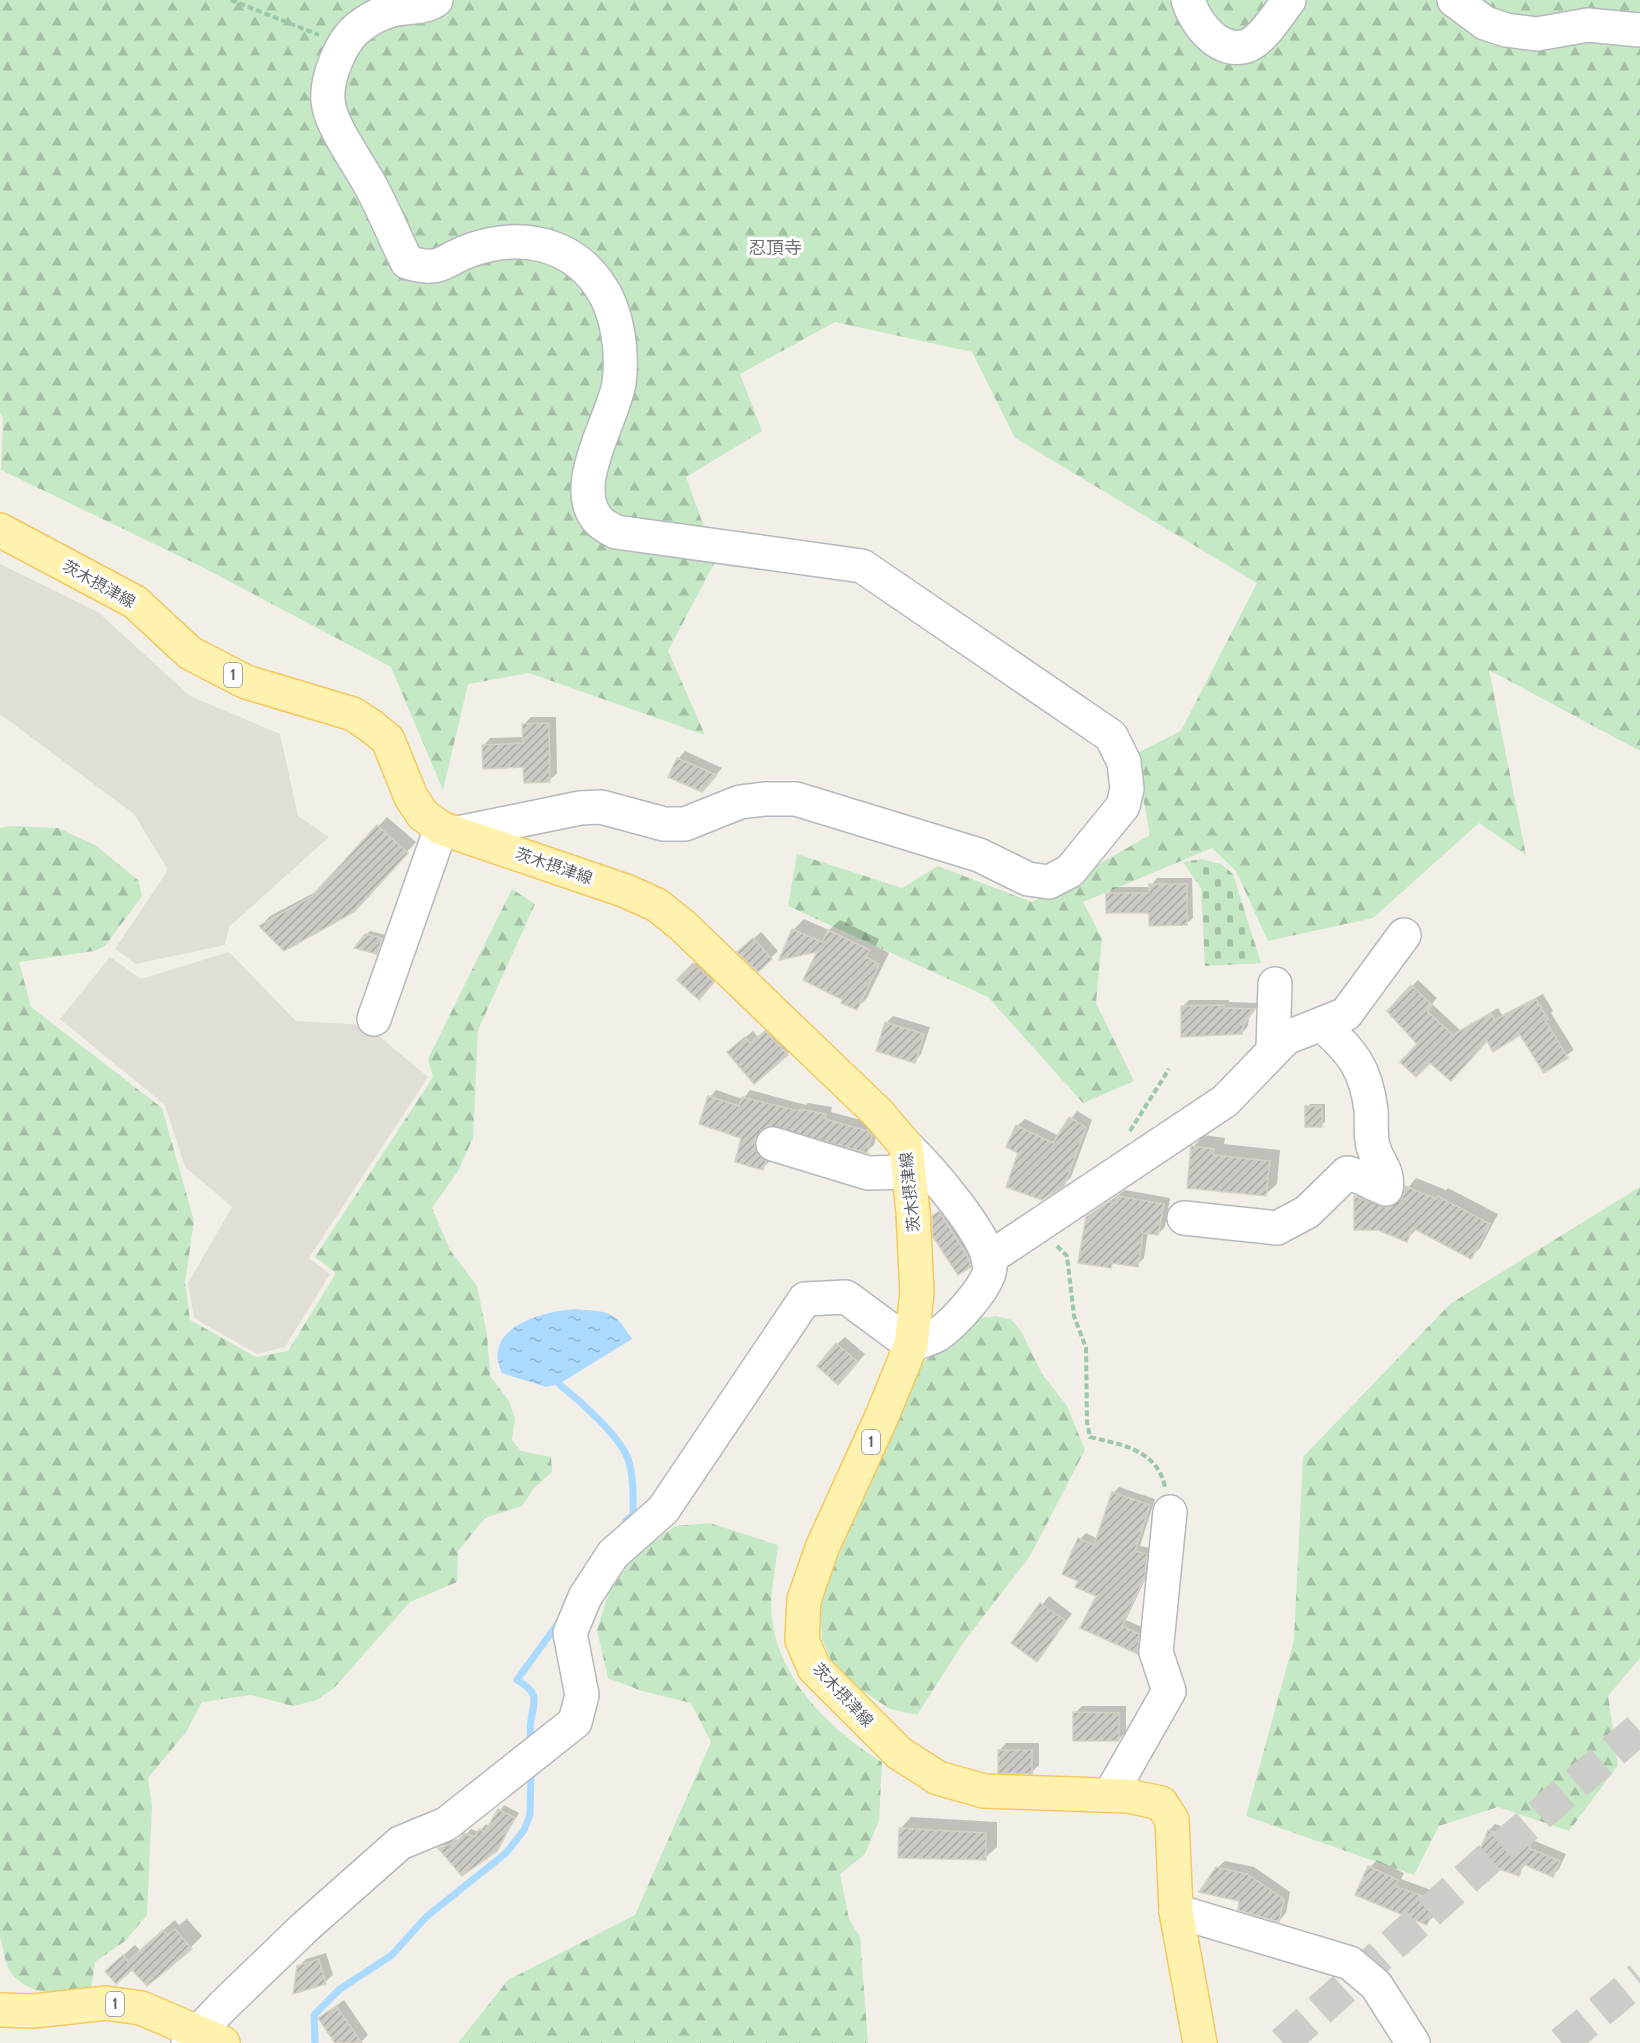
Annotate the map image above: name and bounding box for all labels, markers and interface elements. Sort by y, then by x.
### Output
district label: 忍頂寺 [748,237,802,259]
street label: 茨木摂津線 [59,556,139,612]
road number: 1 [224,663,242,687]
street label: 茨木摂津線 [513,844,595,888]
street label: 茨木摂津線 [896,1151,924,1233]
road number: 1 [862,1430,880,1454]
street label: 茨木摂津線 [809,1659,877,1731]
road number: 1 [106,1992,124,2016]

